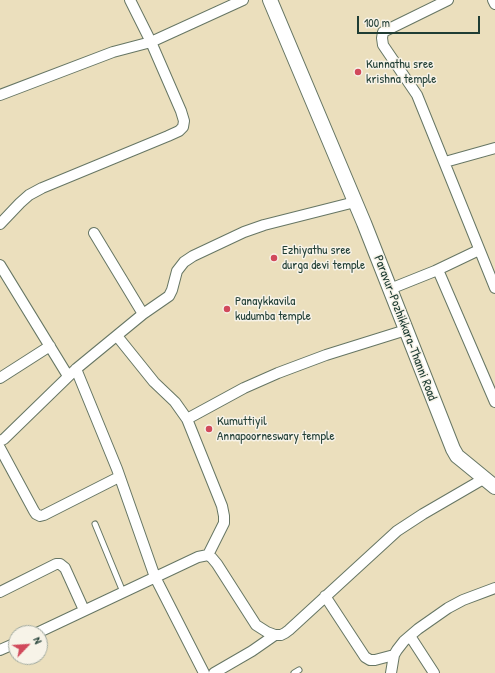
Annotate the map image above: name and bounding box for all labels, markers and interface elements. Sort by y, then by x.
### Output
scale bar [359,8,482,34]
text: 100 m [364,14,390,31]
place label: Kunnathu sree krishna temple [366,57,436,88]
marker: Kunnathu sree krishna temple [353,67,363,77]
place label: Ezhiyathu sree durga devi temple [282,243,365,274]
marker: Ezhiyathu sree durga devi temple [269,253,279,263]
street label: Paravur-Pozhikkara-Thanni Road [370,253,440,403]
place label: Panaykkavila kudumba temple [235,294,311,325]
marker: Panaykkavila kudumba temple [222,304,232,314]
place label: Kumuttiyil Annapoorneswary temple [217,414,335,445]
marker: Kumuttiyil Annapoorneswary temple [204,424,214,434]
north arrow [8,625,48,665]
text: N [30,635,46,646]

